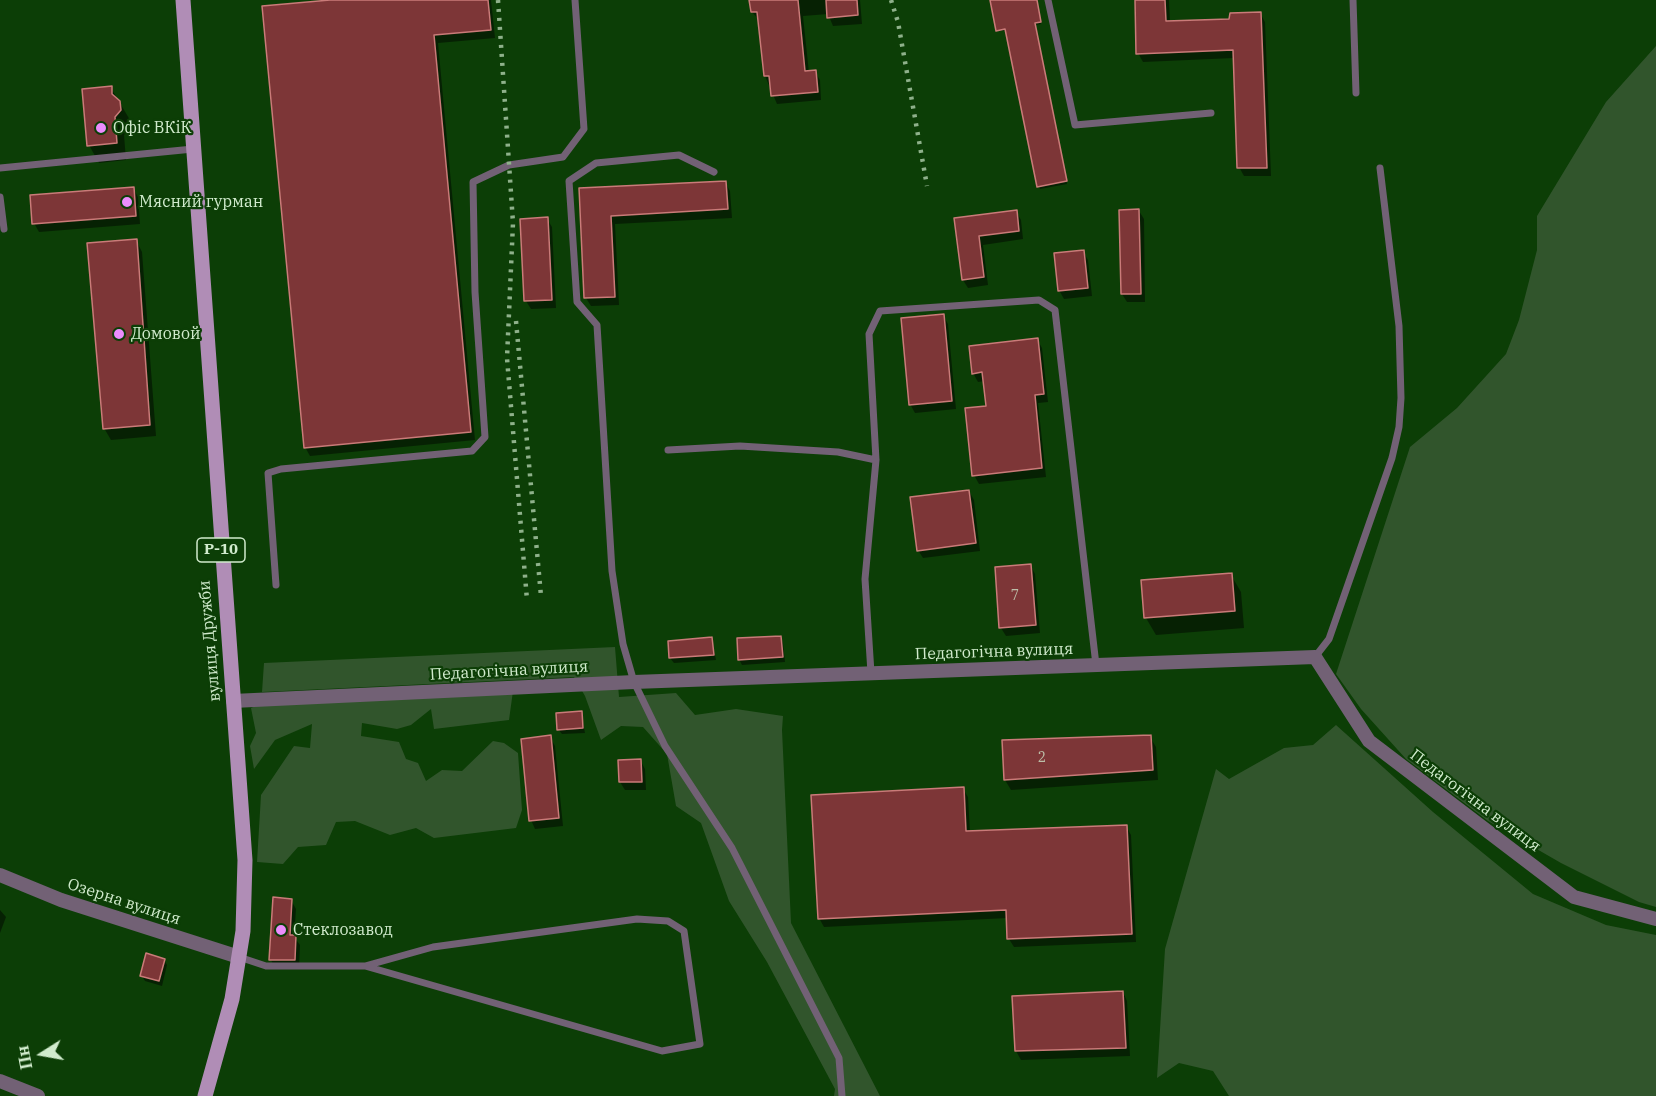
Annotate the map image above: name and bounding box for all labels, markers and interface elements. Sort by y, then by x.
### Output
place label: Офіс ВКіК [113,118,192,138]
marker: Офіс ВКіК [94,121,108,135]
place label: Мясний гурман [139,192,263,212]
marker: Мясний гурман [120,195,134,209]
place label: Домовой [131,324,200,344]
marker: Домовой [112,327,126,341]
road number: Р-10 [197,538,245,562]
street label: вулиця Дружби [195,579,225,703]
house number: 7 [1011,588,1019,604]
street label: Педагогічна вулиця [914,640,1074,664]
street label: Педагогічна вулиця [429,657,589,685]
street label: Педагогічна вулиця [1406,746,1544,856]
house number: 2 [1038,750,1046,766]
street label: Озерна вулиця [65,875,183,929]
place label: Стеклозавод [293,920,393,940]
marker: Стеклозавод [274,923,288,937]
north arrow [12,1024,72,1084]
text: Пн [12,1044,36,1071]

